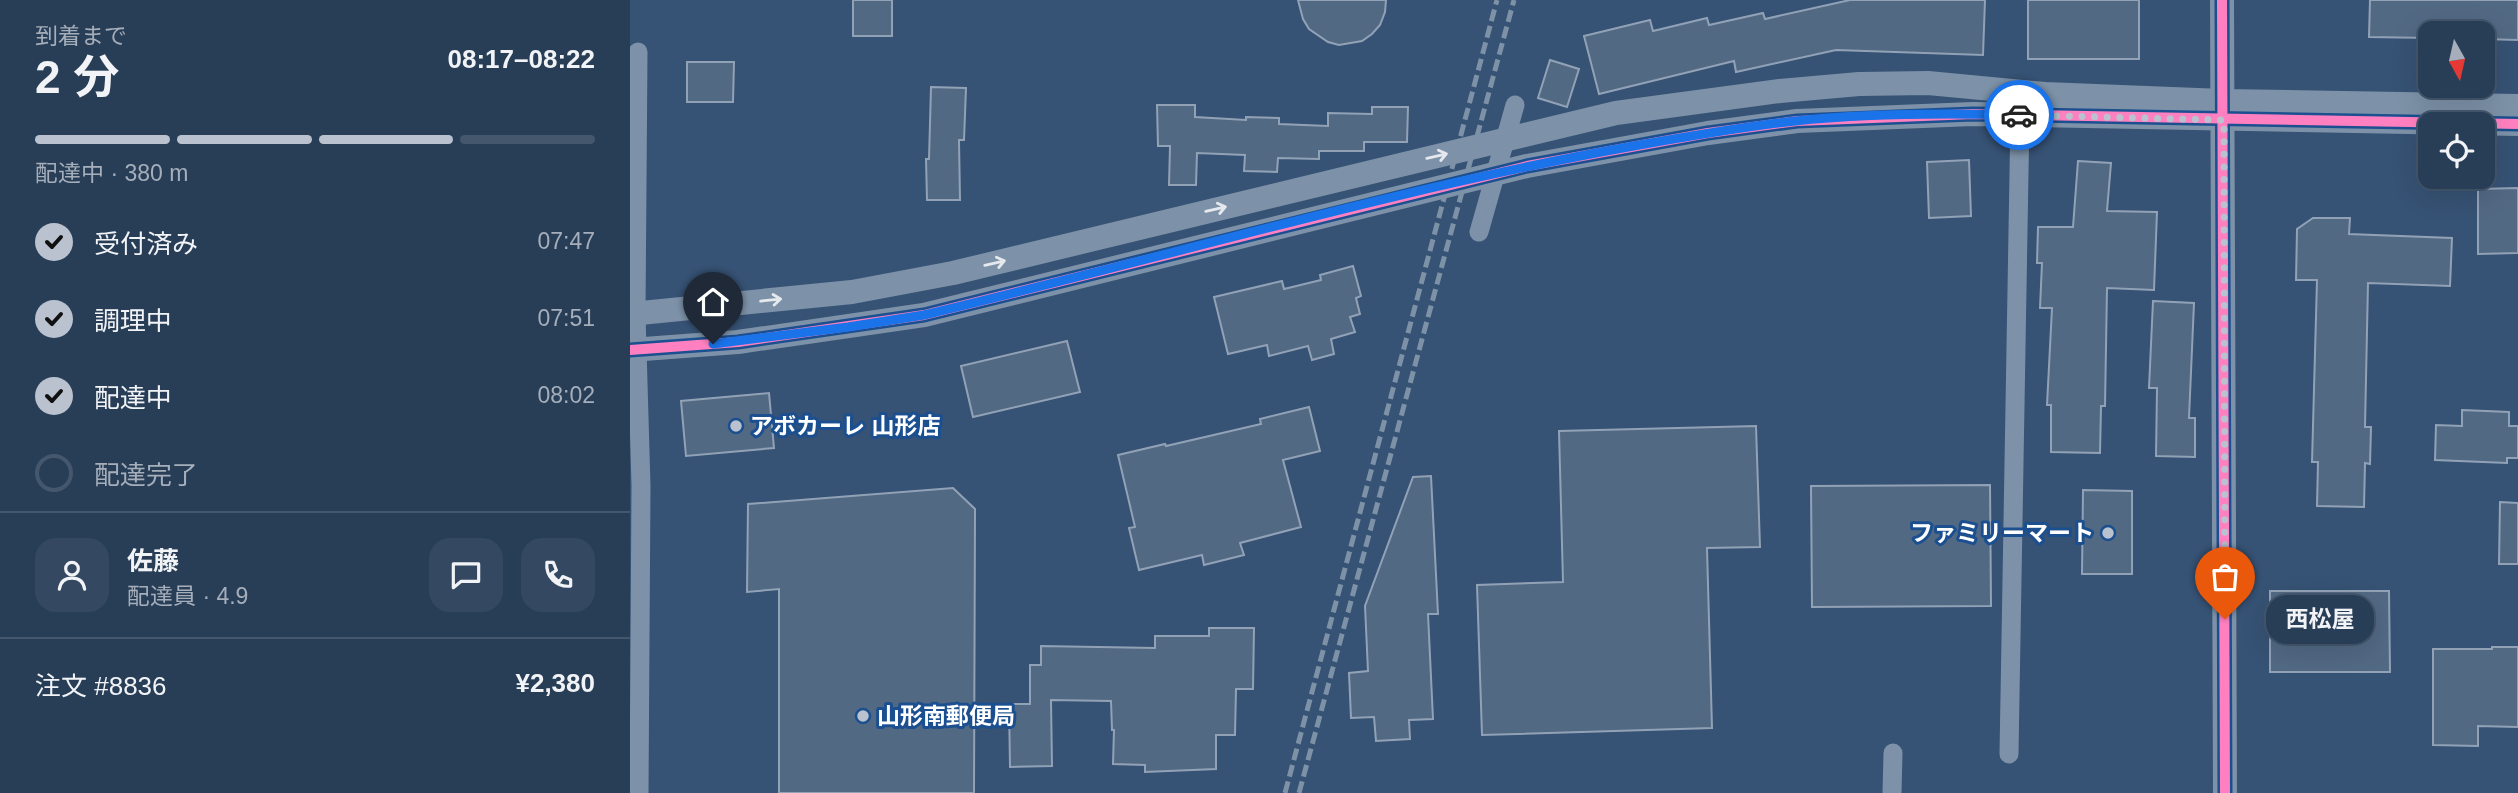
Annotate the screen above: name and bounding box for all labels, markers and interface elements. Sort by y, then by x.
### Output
north arrow [2418,21,2496,98]
map controls [2418,21,2495,189]
text: 到着まで [35,23,127,49]
text: 08:17–08:22 [448,44,595,74]
text: 2 分 [35,51,119,103]
courier [1984,80,2054,150]
icon: car [2000,96,2038,134]
button: locate [2418,112,2495,189]
one-way arrow [1426,149,1448,162]
text: 配達中 · 380 m [35,160,188,186]
one-way arrow [1204,202,1227,215]
icon: check [35,223,73,261]
text: 07:47 [537,228,595,254]
text: 受付済み [94,229,198,259]
one-way arrow [983,256,1006,269]
pin [683,272,743,344]
icon: home [694,283,732,321]
one-way arrow [759,294,782,307]
icon: check [35,300,73,338]
text: 07:51 [537,305,595,331]
text: 調理中 [94,306,172,336]
icon: check [35,377,73,415]
text: 08:02 [537,382,595,408]
text: 配達中 [94,383,172,413]
place label: アボカーレ 山形店 [750,413,940,439]
marker: アボカーレ 山形店 [728,418,744,434]
text: 配達完了 [94,460,198,490]
place label: ファミリーマート [1910,520,2094,546]
marker: ファミリーマート [2100,525,2116,541]
button: person [35,538,109,612]
button: chat [429,538,503,612]
button: phone [521,538,595,612]
text: 佐藤 [127,546,179,576]
pin [2195,547,2255,619]
icon: bag [2206,558,2244,596]
text: 配達員 · 4.9 [127,583,248,609]
callout: 西松屋 [2267,594,2376,644]
text: 西松屋 [2286,606,2355,632]
text: ¥2,380 [515,668,595,698]
text: 注文 #8836 [35,671,167,701]
place label: 山形南郵便局 [877,703,1015,729]
marker: 山形南郵便局 [855,708,871,724]

